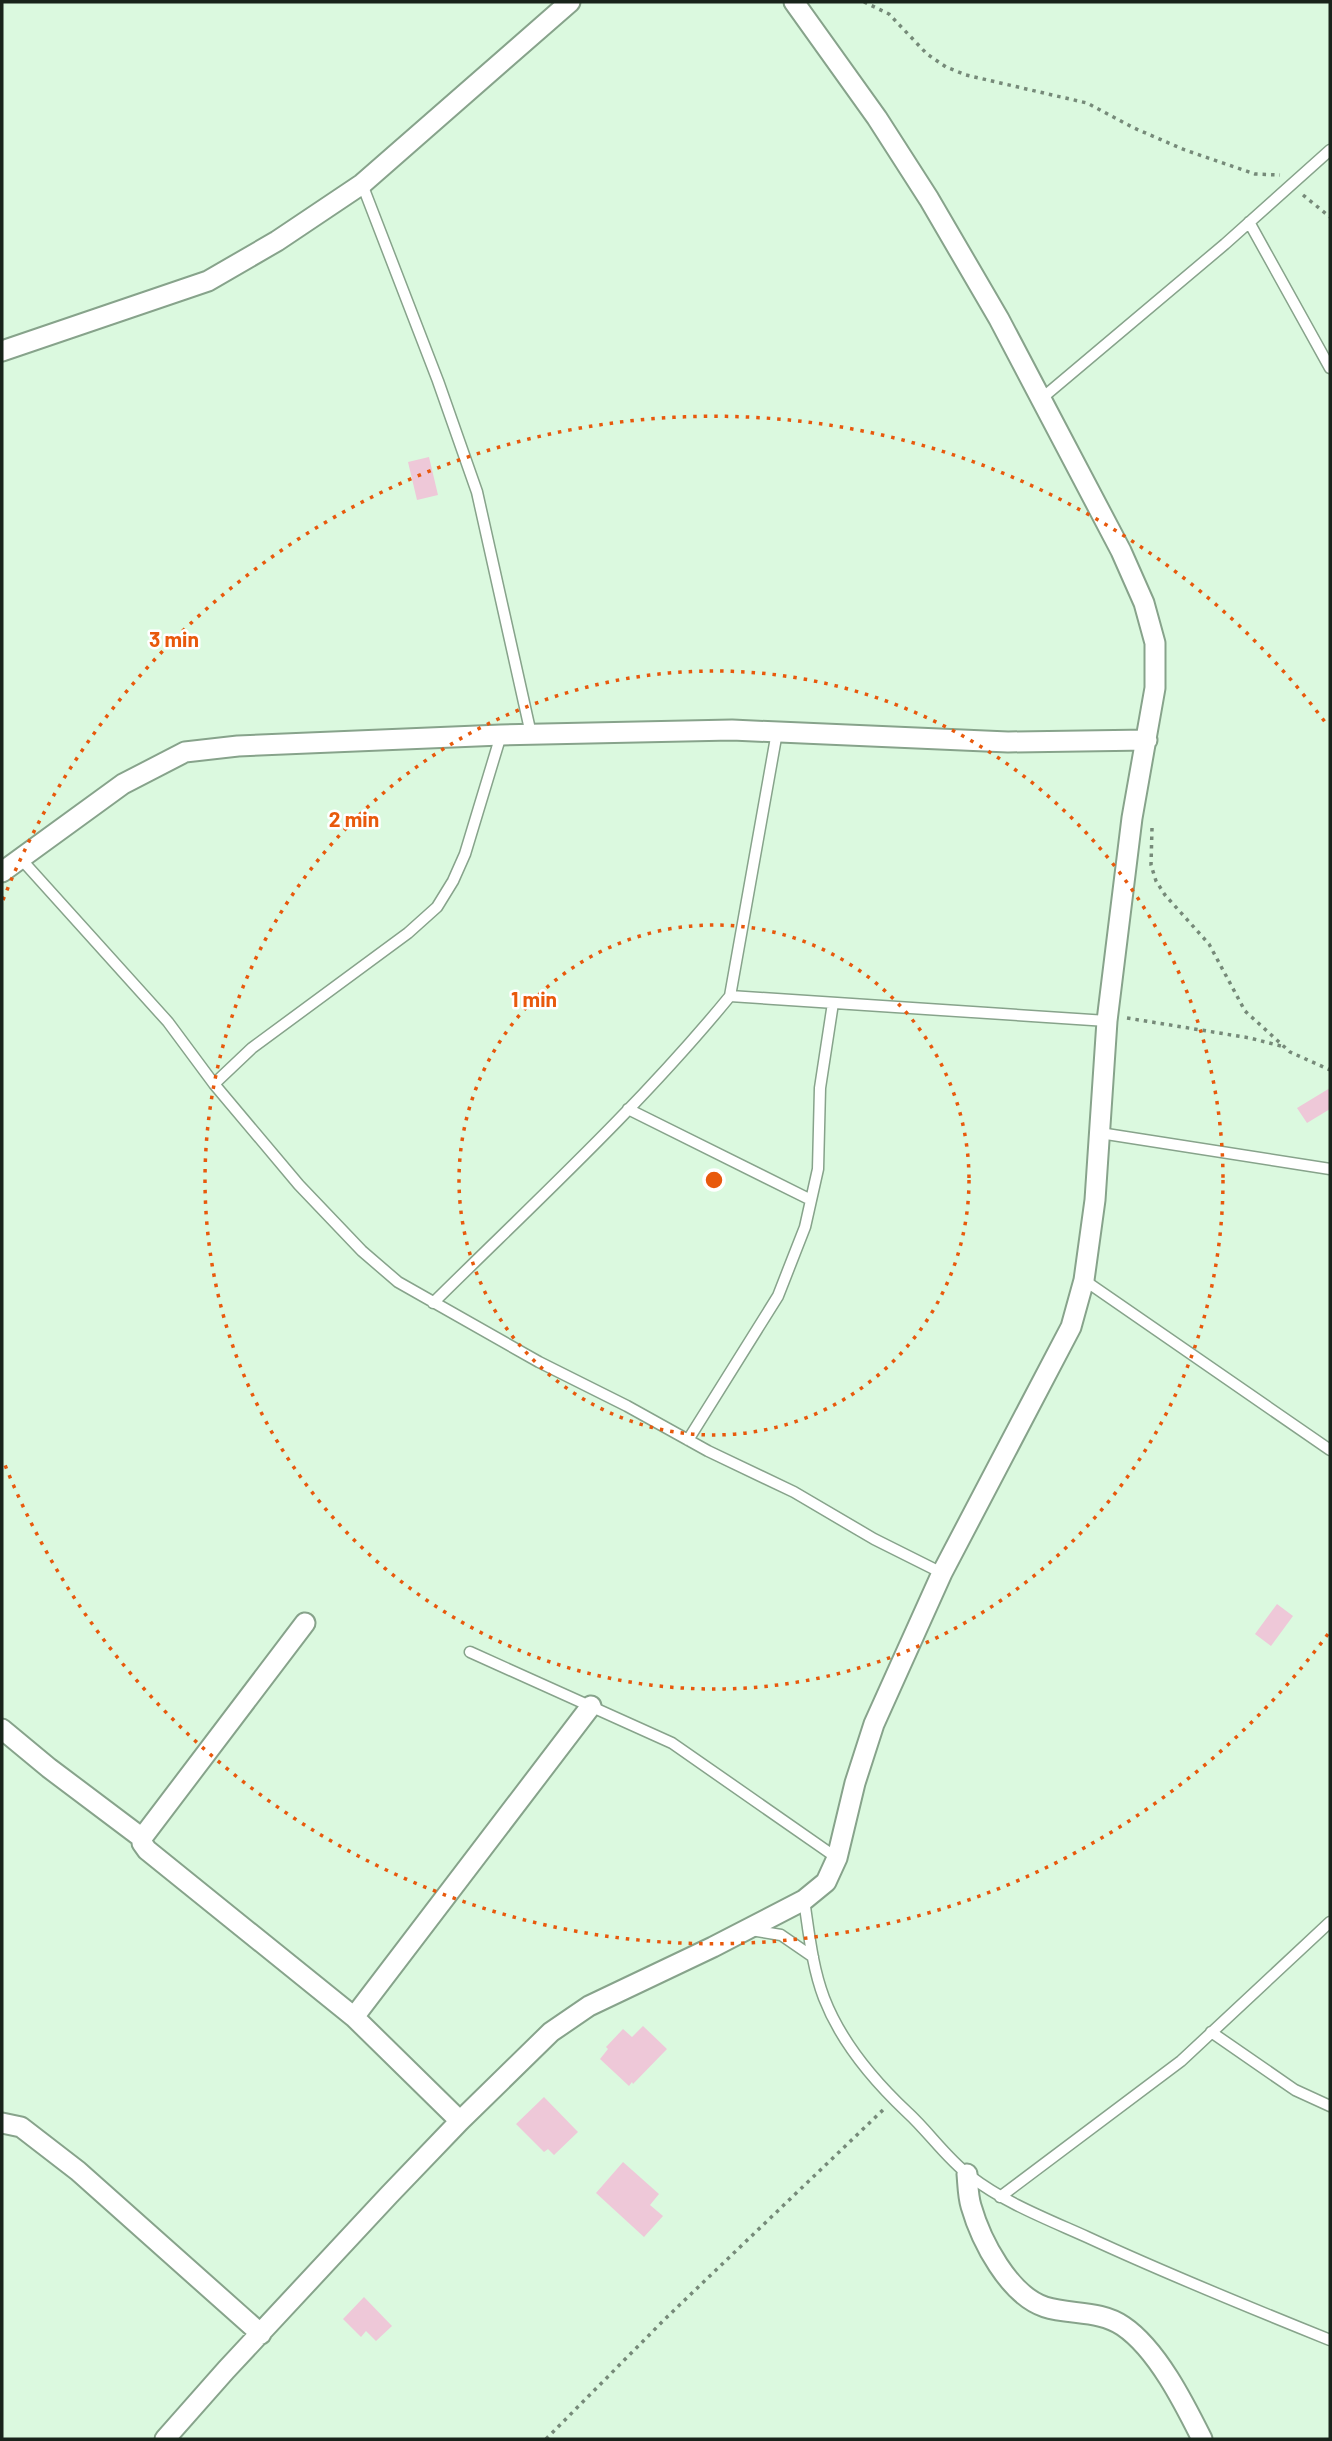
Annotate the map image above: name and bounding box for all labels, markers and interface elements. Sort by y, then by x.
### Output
text: 3 min [149,626,199,651]
text: 2 min [329,806,379,831]
text: 1 min [511,986,557,1011]
centre of rings [702,1168,726,1192]

